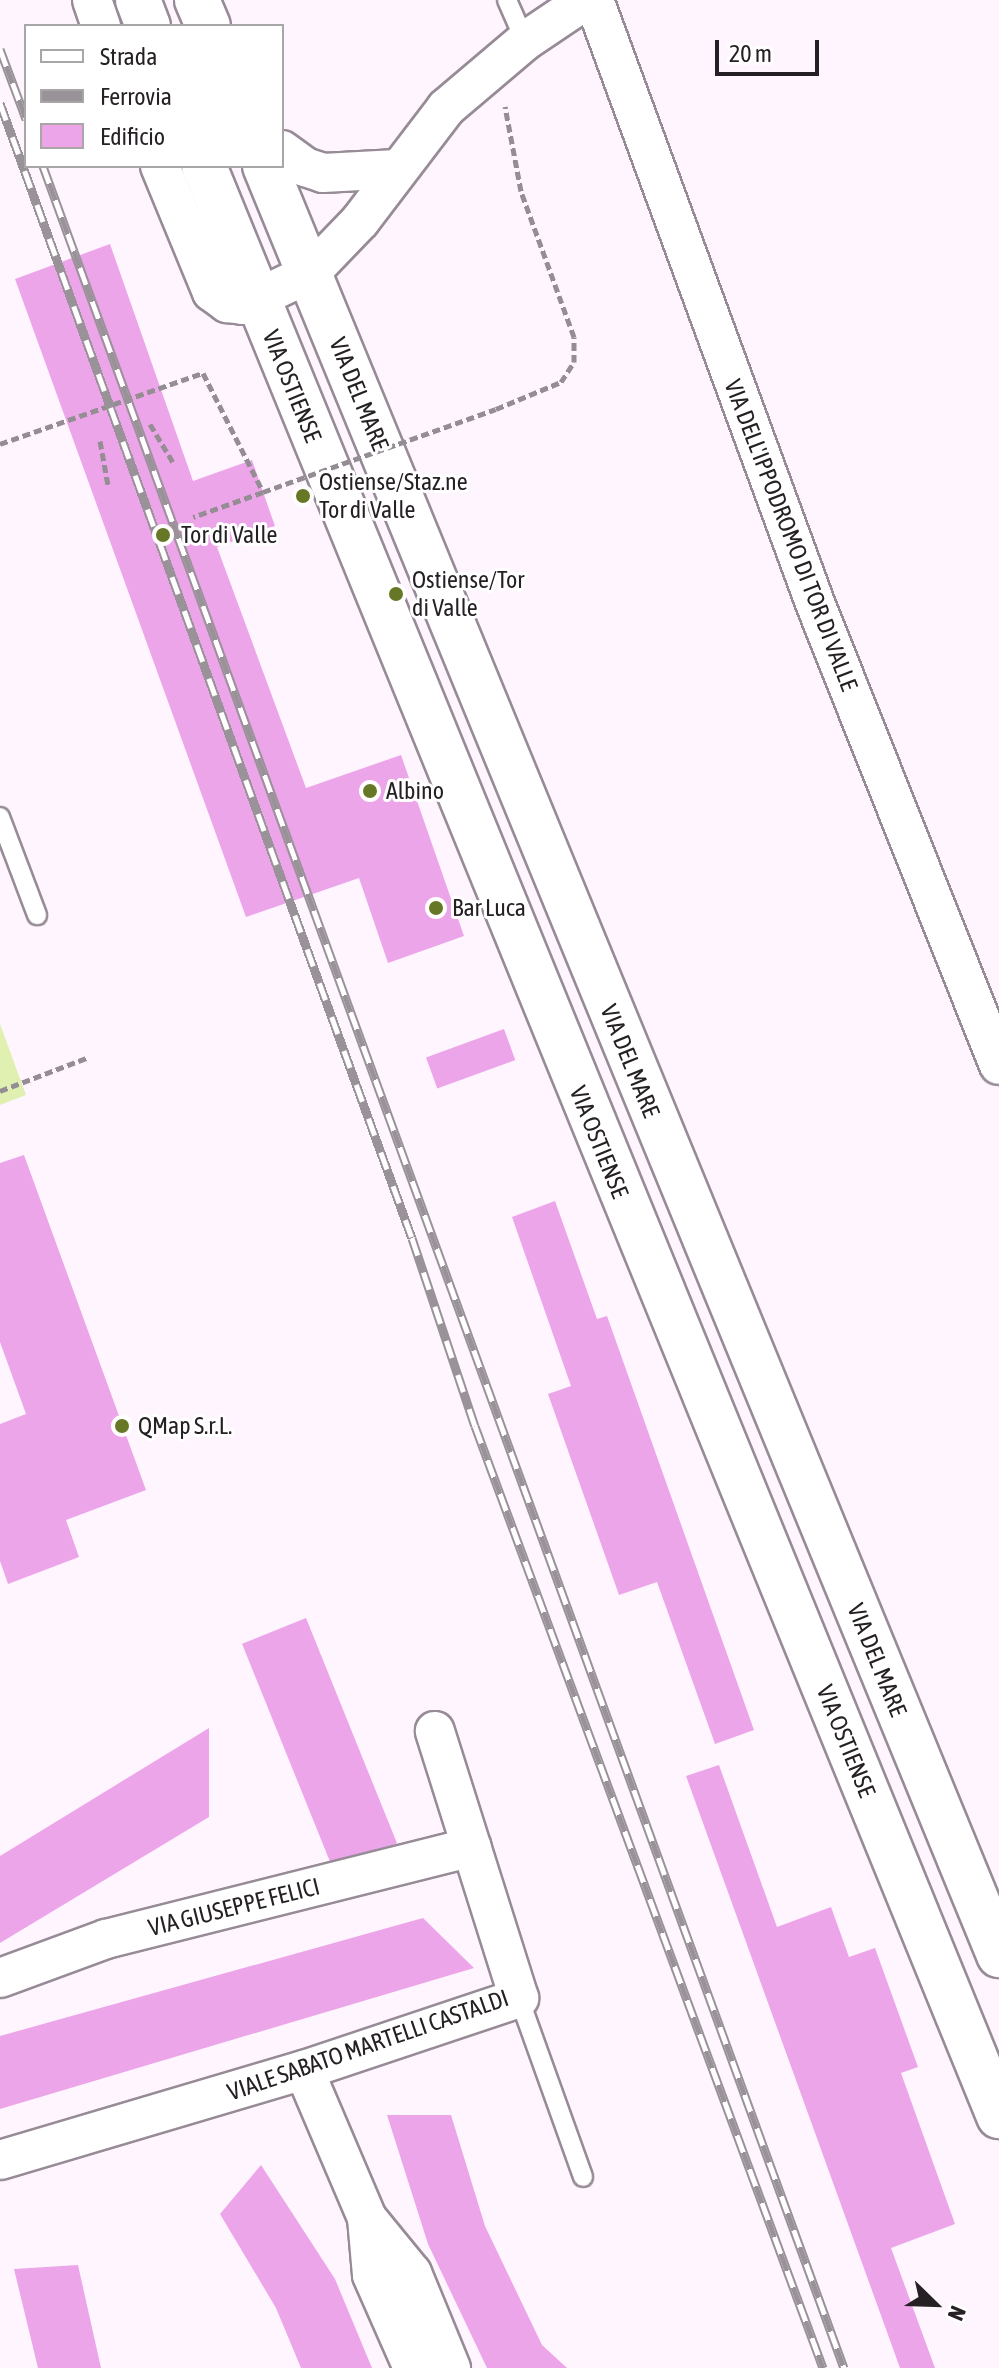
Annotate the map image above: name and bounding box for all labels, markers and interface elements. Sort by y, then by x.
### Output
legend [24,24,284,168]
scale bar [719,24,823,74]
text: 20 m [729,40,772,67]
text: Strada [100,43,157,70]
text: Ferrovia [100,83,172,110]
text: Edificio [100,123,165,150]
street label: VIA OSTIENSE [256,326,328,446]
street label: VIA DEL MARE [323,333,395,455]
street label: VIA DELL'IPPODROMO DI TOR DI VALLE [718,375,864,695]
place label: Ostiense/Staz.ne Tor di Valle [319,468,468,524]
marker: Ostiense/Staz.ne Tor di Valle [294,487,312,505]
place label: Tor di Valle [181,521,278,549]
marker: Tor di Valle [152,524,174,546]
place label: Ostiense/Tor di Valle [412,566,524,622]
marker: Ostiense/Tor di Valle [387,585,405,603]
place label: Albino [386,777,444,805]
marker: Albino [361,782,379,800]
place label: Bar Luca [452,894,526,922]
marker: Bar Luca [427,899,445,917]
street label: VIA DEL MARE [594,1000,666,1122]
street label: VIA OSTIENSE [563,1082,635,1202]
place label: QMap S.r.L. [138,1412,232,1440]
marker: QMap S.r.L. [113,1417,131,1435]
street label: VIA DEL MARE [841,1599,913,1721]
street label: VIA OSTIENSE [810,1681,882,1801]
street label: VIA GIUSEPPE FELICI [145,1872,323,1942]
street label: VIALE SABATO MARTELLI CASTALDI [224,1983,512,2107]
north arrow [895,2264,975,2344]
text: N [943,2302,972,2324]

